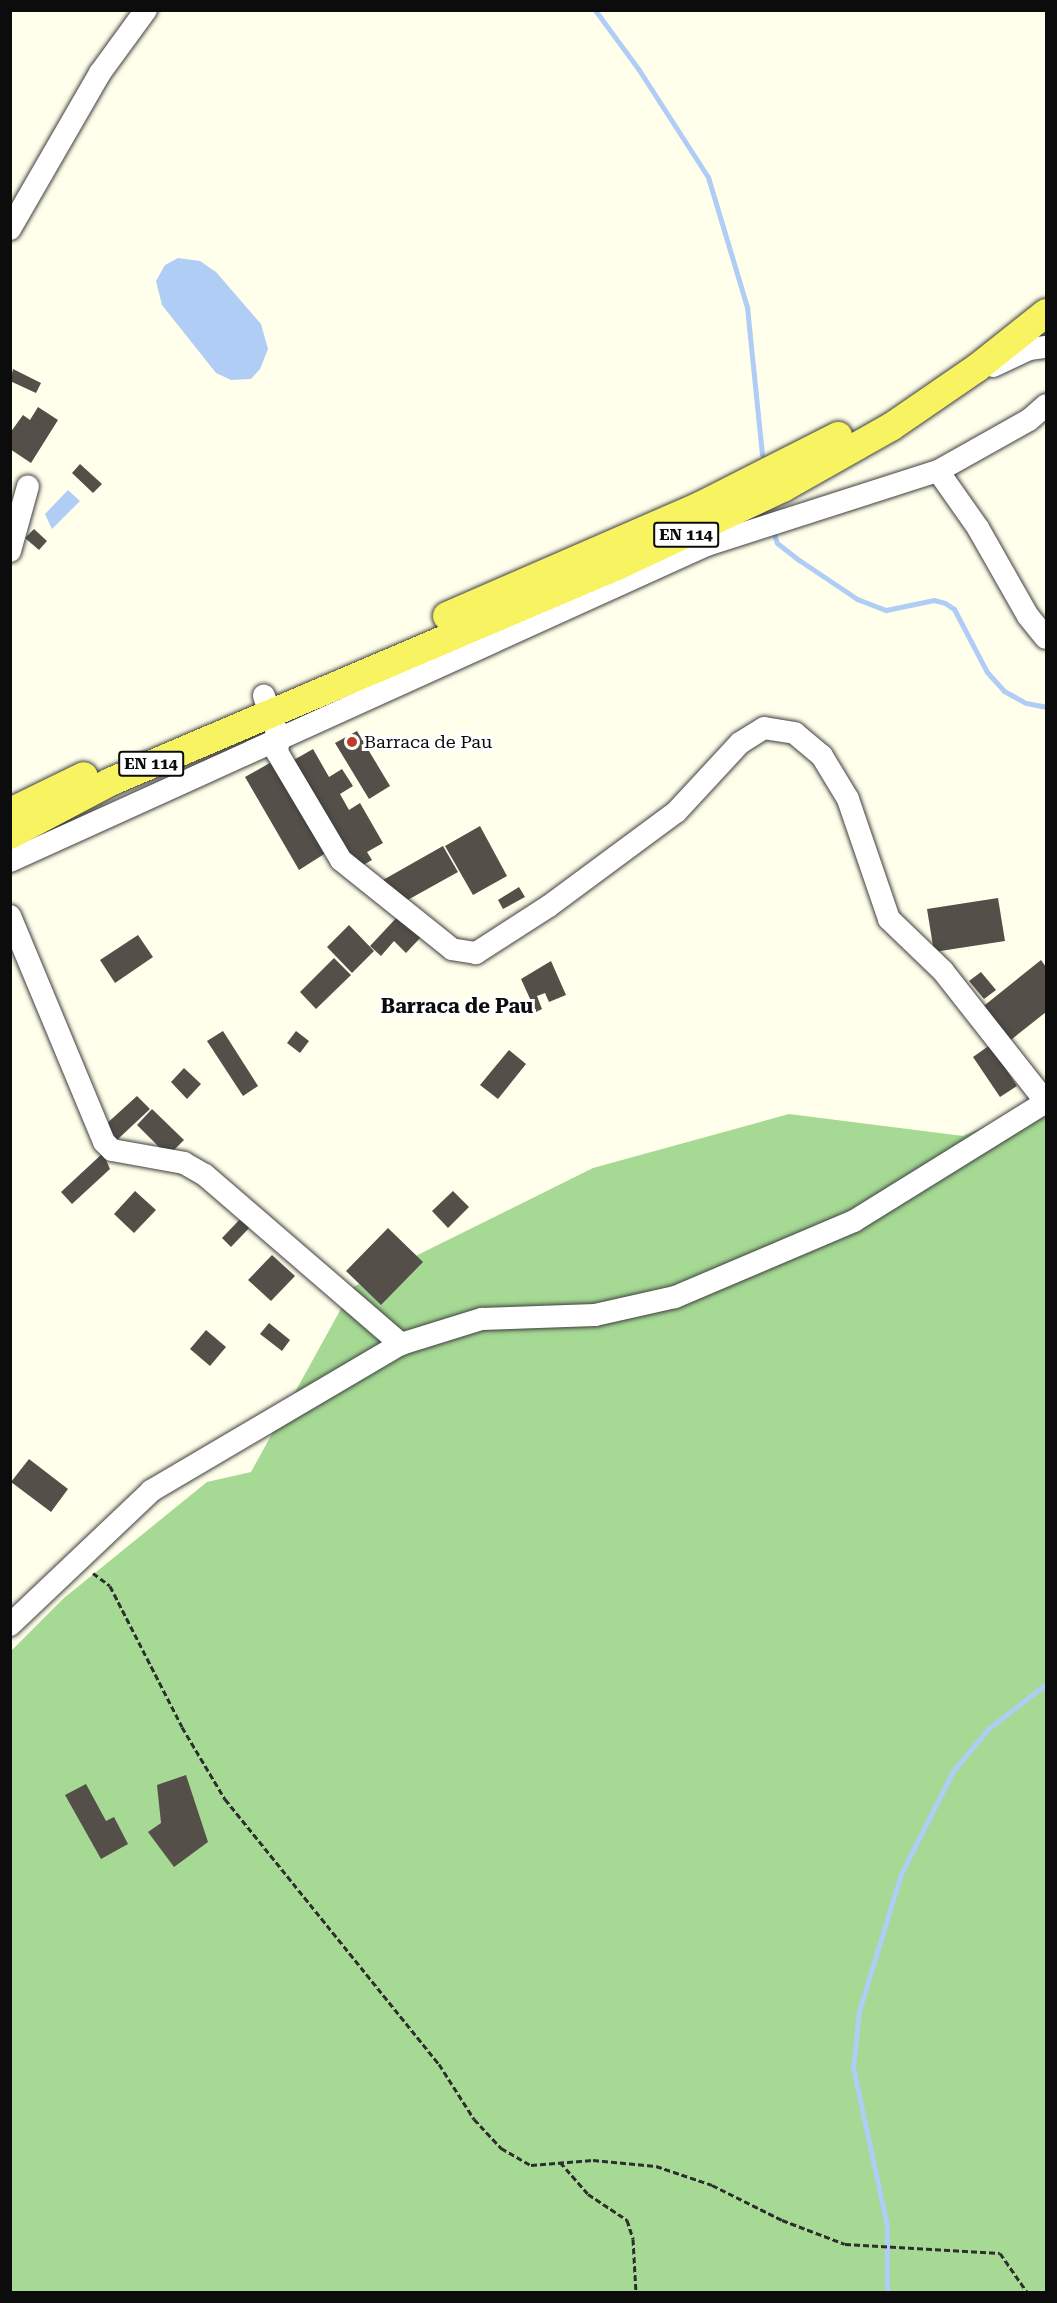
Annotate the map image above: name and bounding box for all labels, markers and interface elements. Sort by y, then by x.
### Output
road number: EN 114 [653,522,719,548]
place label: Barraca de Pau [364,731,492,753]
marker: Barraca de Pau [345,735,359,749]
road number: EN 114 [118,751,184,777]
district label: Barraca de Pau [381,994,533,1018]

